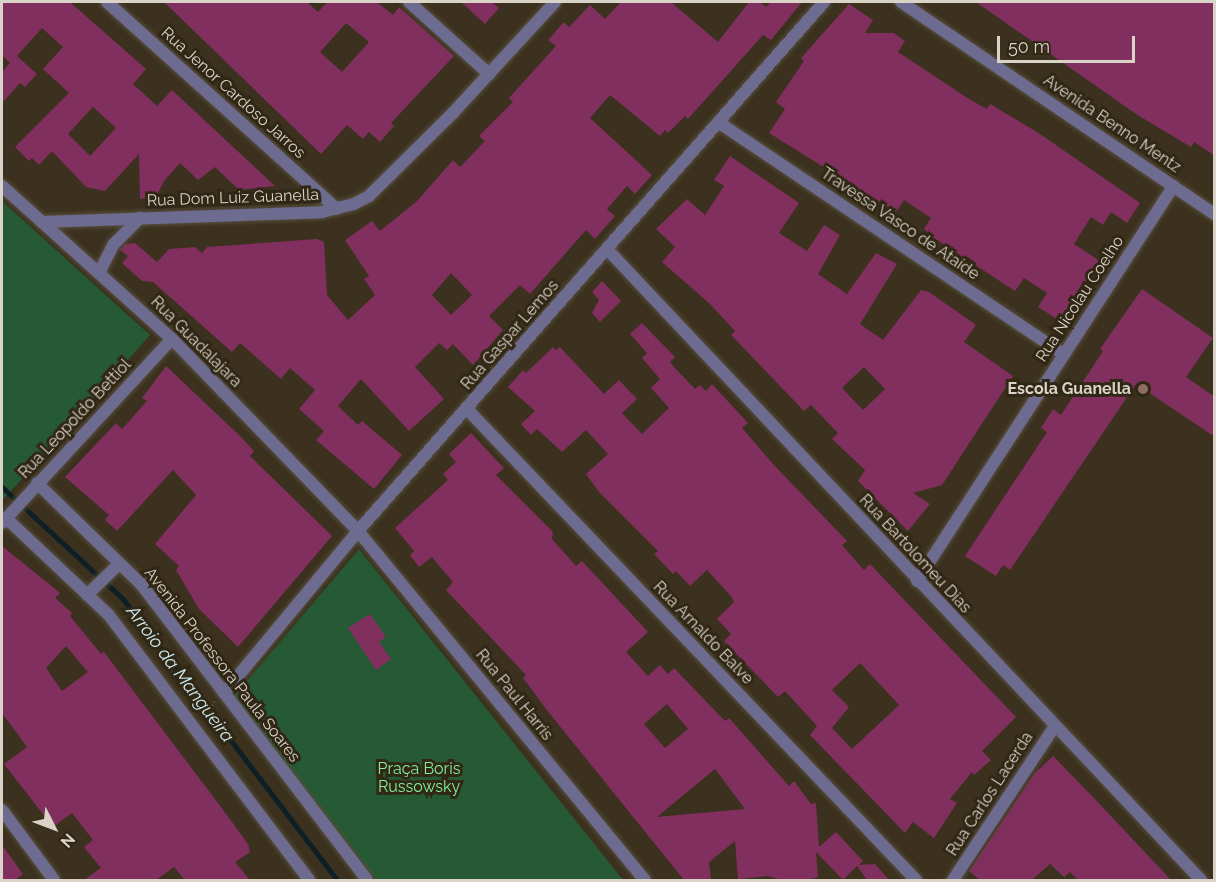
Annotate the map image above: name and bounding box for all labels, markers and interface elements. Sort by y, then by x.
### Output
street label: Rua Jenor Cardoso Jarros [157,23,309,163]
scale bar [1000,24,1138,62]
text: 50 m [1008,36,1050,57]
street label: Avenida Benno Mentz [1040,71,1184,177]
street label: Travessa Vasco de Ataíde [817,164,983,284]
street label: Rua Dom Luiz Guanella [146,185,320,211]
street label: Rua Nicolau Coelho [1032,232,1128,366]
street label: Rua Gaspar Lemos [457,276,563,394]
street label: Rua Guadalajara [147,293,245,391]
street label: Rua Leopoldo Bettiol [15,355,135,483]
place label: Escola Guanella [1008,379,1131,399]
marker: Escola Guanella [1136,382,1150,396]
street label: Rua Bartolomeu Dias [855,491,975,617]
street label: Avenida Professora Paula Soares [140,564,304,766]
street label: Rua Arnaldo Balve [649,577,757,689]
water label: Arroio da Mangueira [122,601,238,747]
street label: Rua Paul Harris [471,645,557,745]
street label: Rua Carlos Lacerda [943,728,1037,860]
park label: Praça Boris Russowsky [378,759,460,797]
north arrow [24,798,84,858]
text: N [57,829,79,851]

